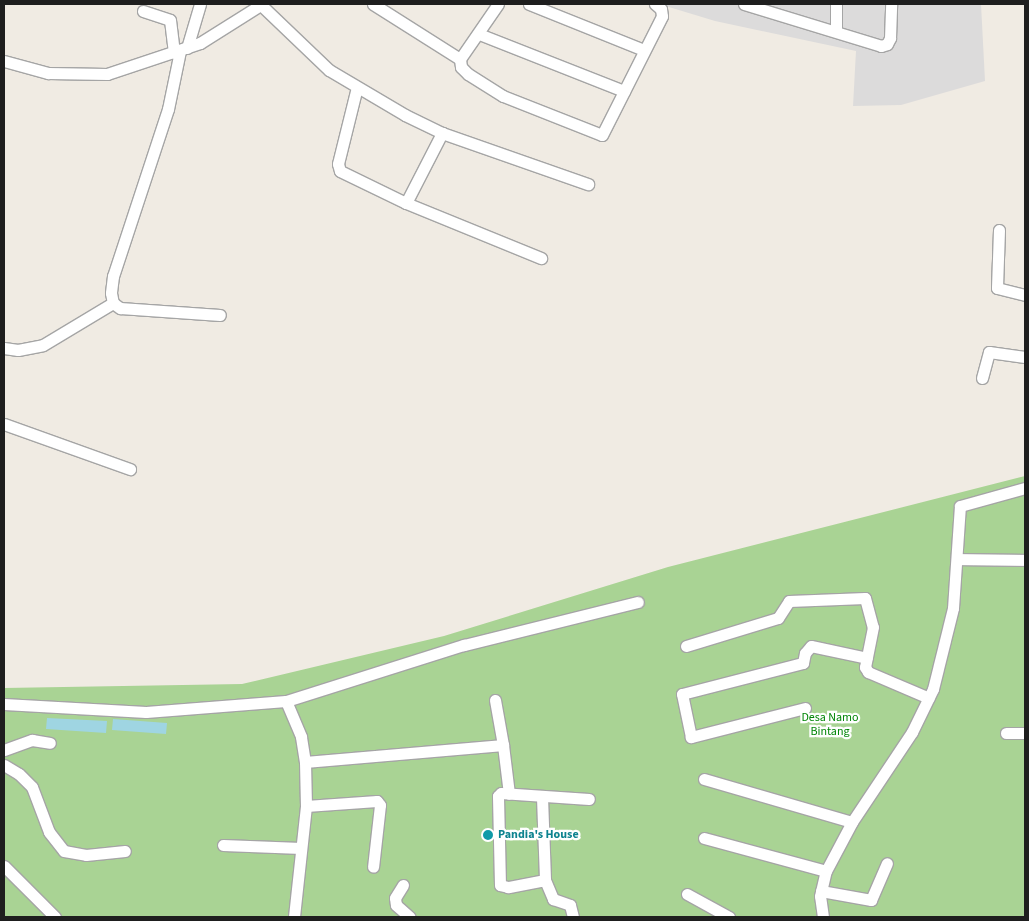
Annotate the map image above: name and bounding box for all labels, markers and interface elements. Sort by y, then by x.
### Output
park label: Desa Namo Bintang [801,711,859,739]
place label: Pandia's House [498,828,579,842]
marker: Pandia's House [482,829,494,841]

